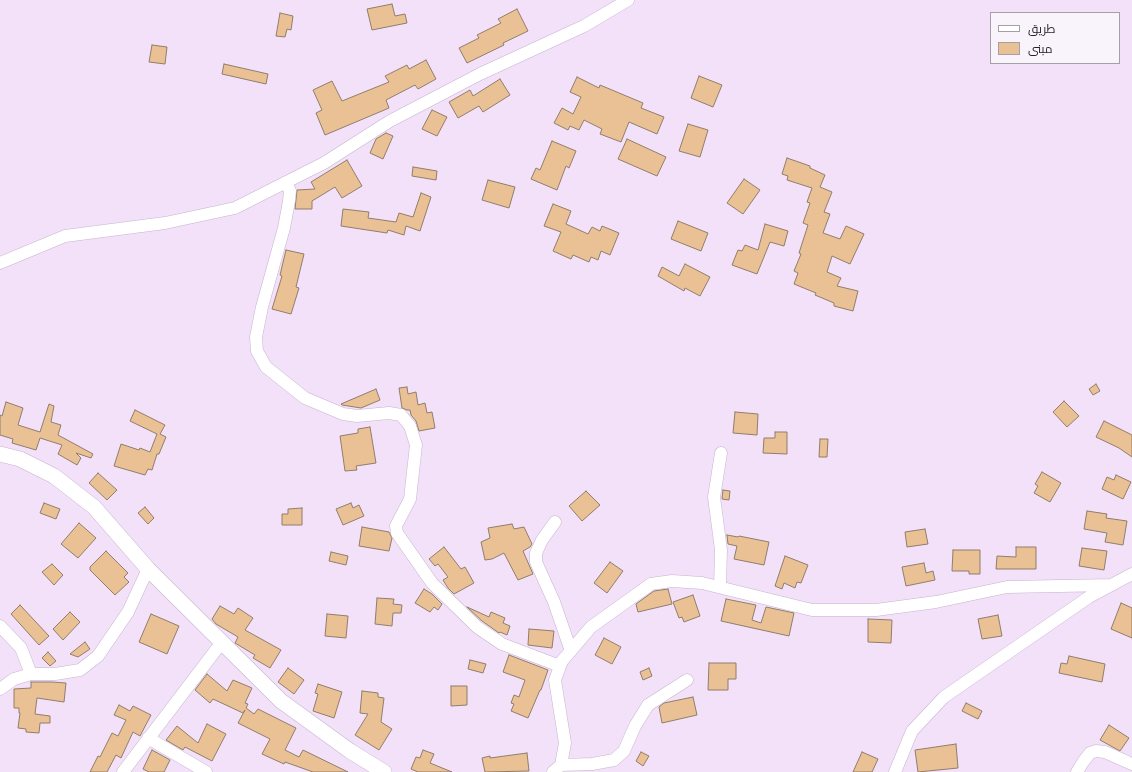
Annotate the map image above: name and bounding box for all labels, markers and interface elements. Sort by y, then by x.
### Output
legend [990,12,1120,64]
text: طريق [1028,22,1055,36]
text: مبنى [1028,42,1053,56]

